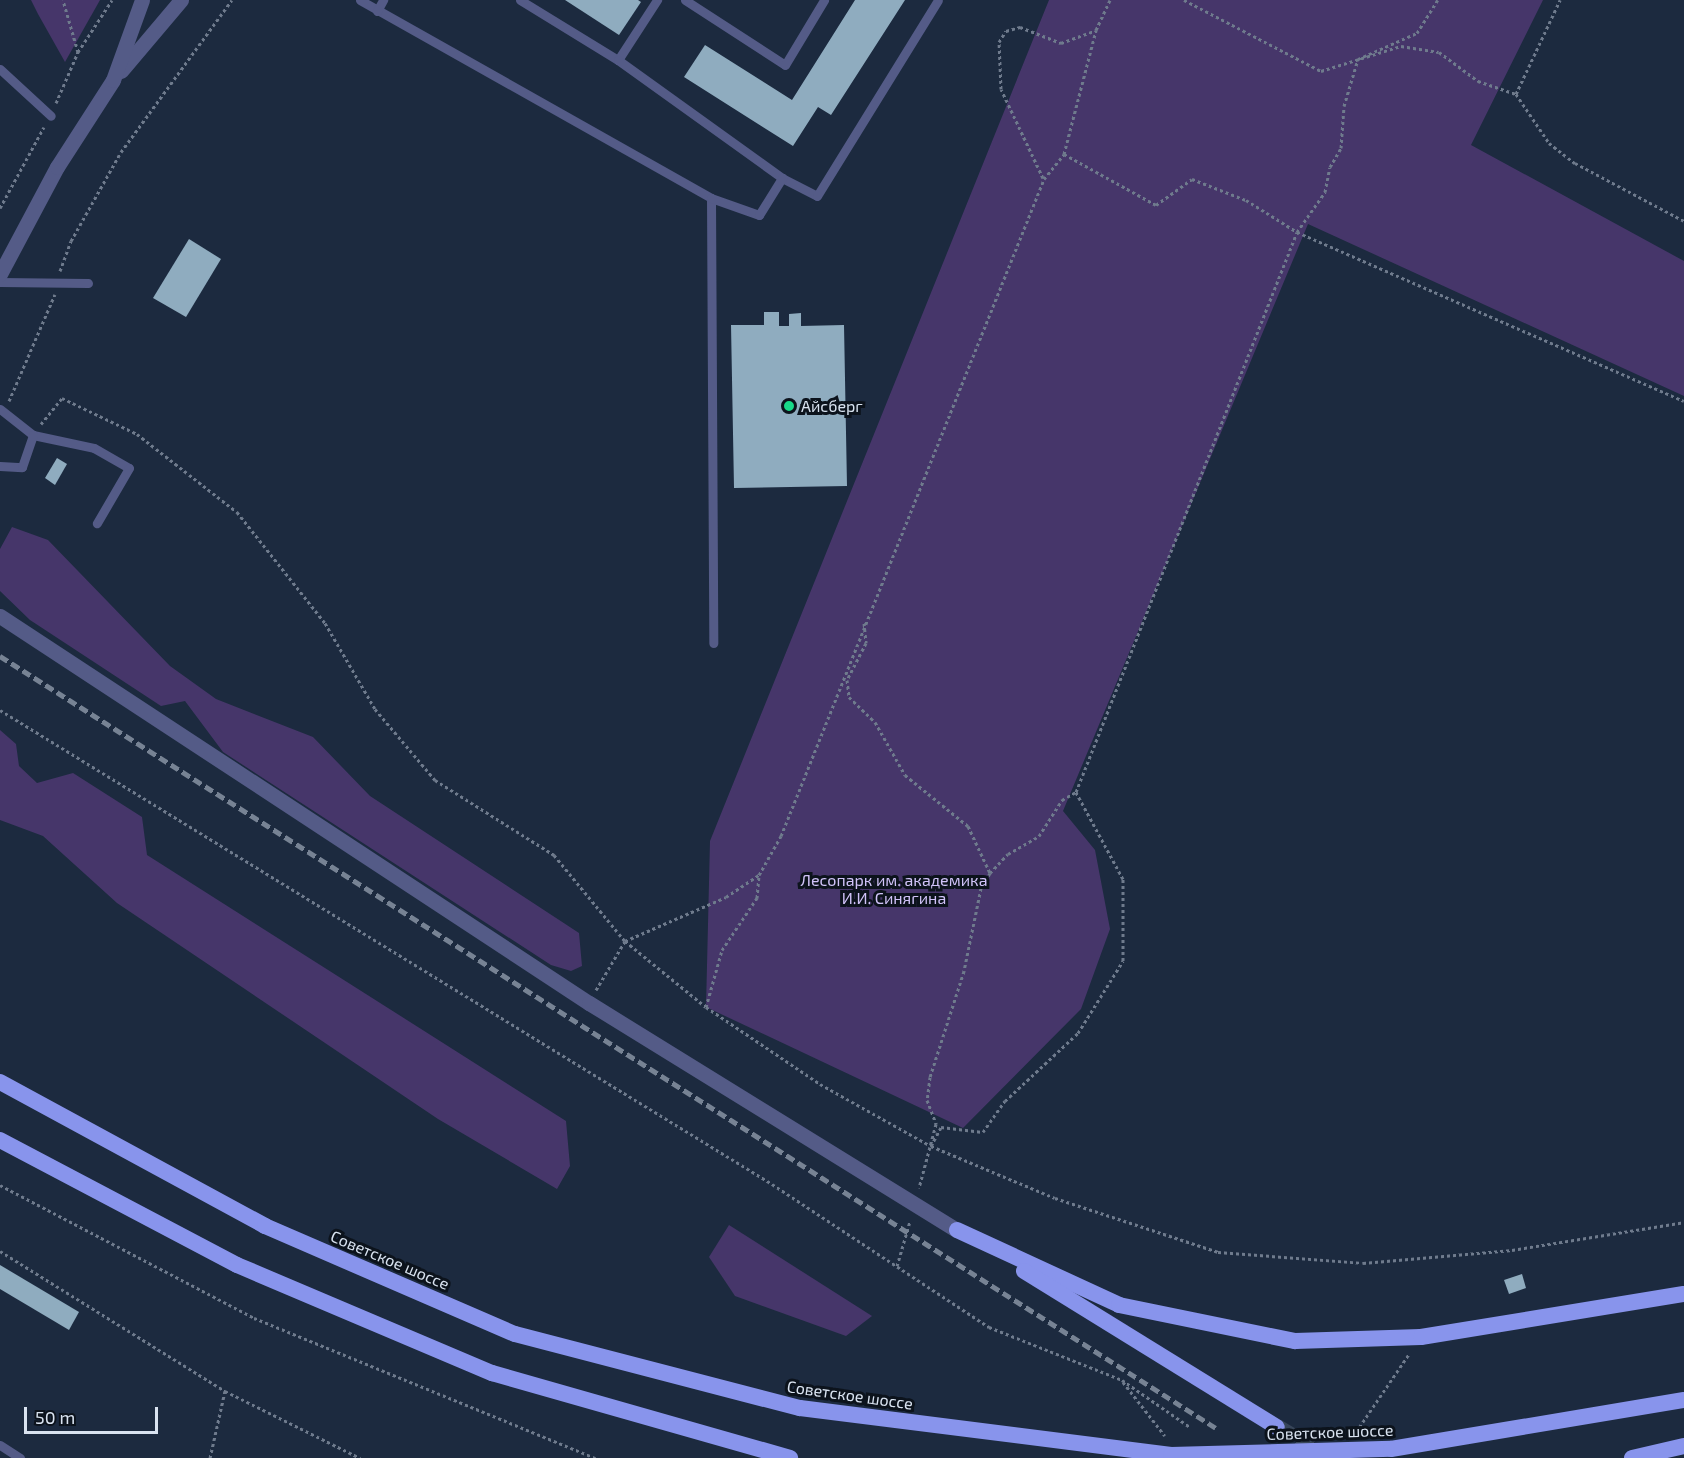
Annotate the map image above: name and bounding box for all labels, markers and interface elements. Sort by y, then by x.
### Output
place label: Айсберг [801,396,863,416]
marker: Айсберг [782,399,796,413]
park label: Лесопарк им. академика И.И. Синягина [800,870,988,908]
street label: Советское шоссе [328,1226,452,1294]
street label: Советское шоссе [786,1377,914,1413]
scale bar [27,1395,160,1433]
text: 50 m [35,1406,75,1428]
street label: Советское шоссе [1266,1420,1394,1444]

